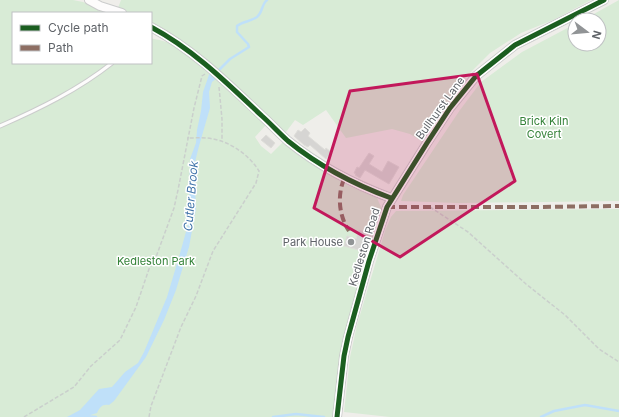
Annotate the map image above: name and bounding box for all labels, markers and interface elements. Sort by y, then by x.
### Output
legend [12,12,152,64]
north arrow [567,12,607,52]
text: Cycle path [48,20,109,35]
text: N [589,29,604,41]
text: Path [48,40,73,55]
street label: Bullhurst Lane [413,74,467,142]
park label: Brick Kiln Covert [520,114,568,141]
water label: Cutler Brook [180,160,201,232]
street label: Kedleston Road [345,206,383,288]
place label: Park House [283,235,343,249]
marker: Park House [346,237,356,247]
park label: Kedleston Park [117,254,195,268]

